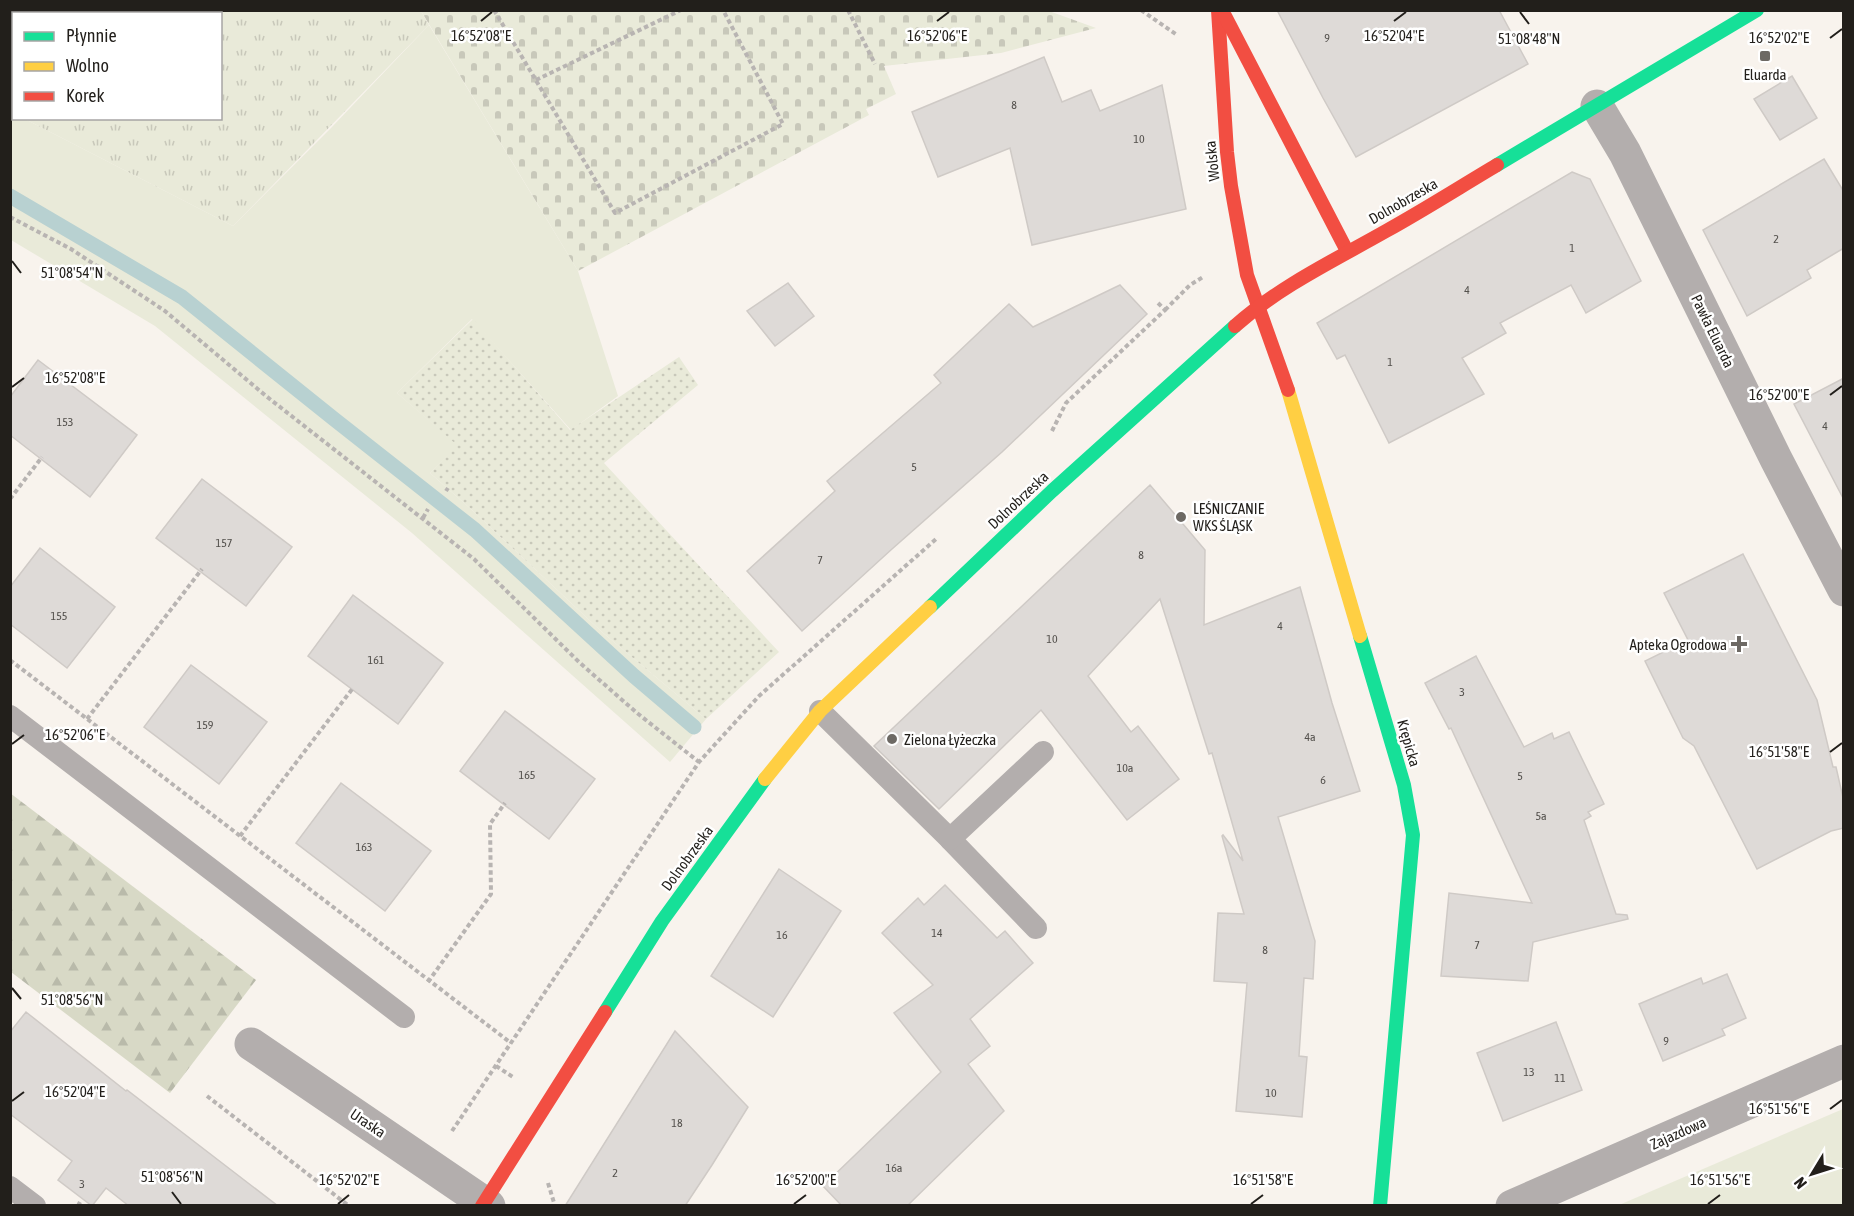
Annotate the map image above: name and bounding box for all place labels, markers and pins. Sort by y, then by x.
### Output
marker: Eluarda [1758,49,1772,63]
place label: Eluarda [1743,66,1787,83]
place label: LEŚNICZANIE WKS ŚLĄSK [1193,500,1265,534]
marker: LEŚNICZANIE WKS ŚLĄSK [1174,510,1188,524]
place label: Apteka Ogrodowa [1629,636,1727,653]
marker: Apteka Ogrodowa [1732,637,1746,651]
place label: Zielona Łyżeczka [904,731,996,748]
marker: Zielona Łyżeczka [885,732,899,746]

